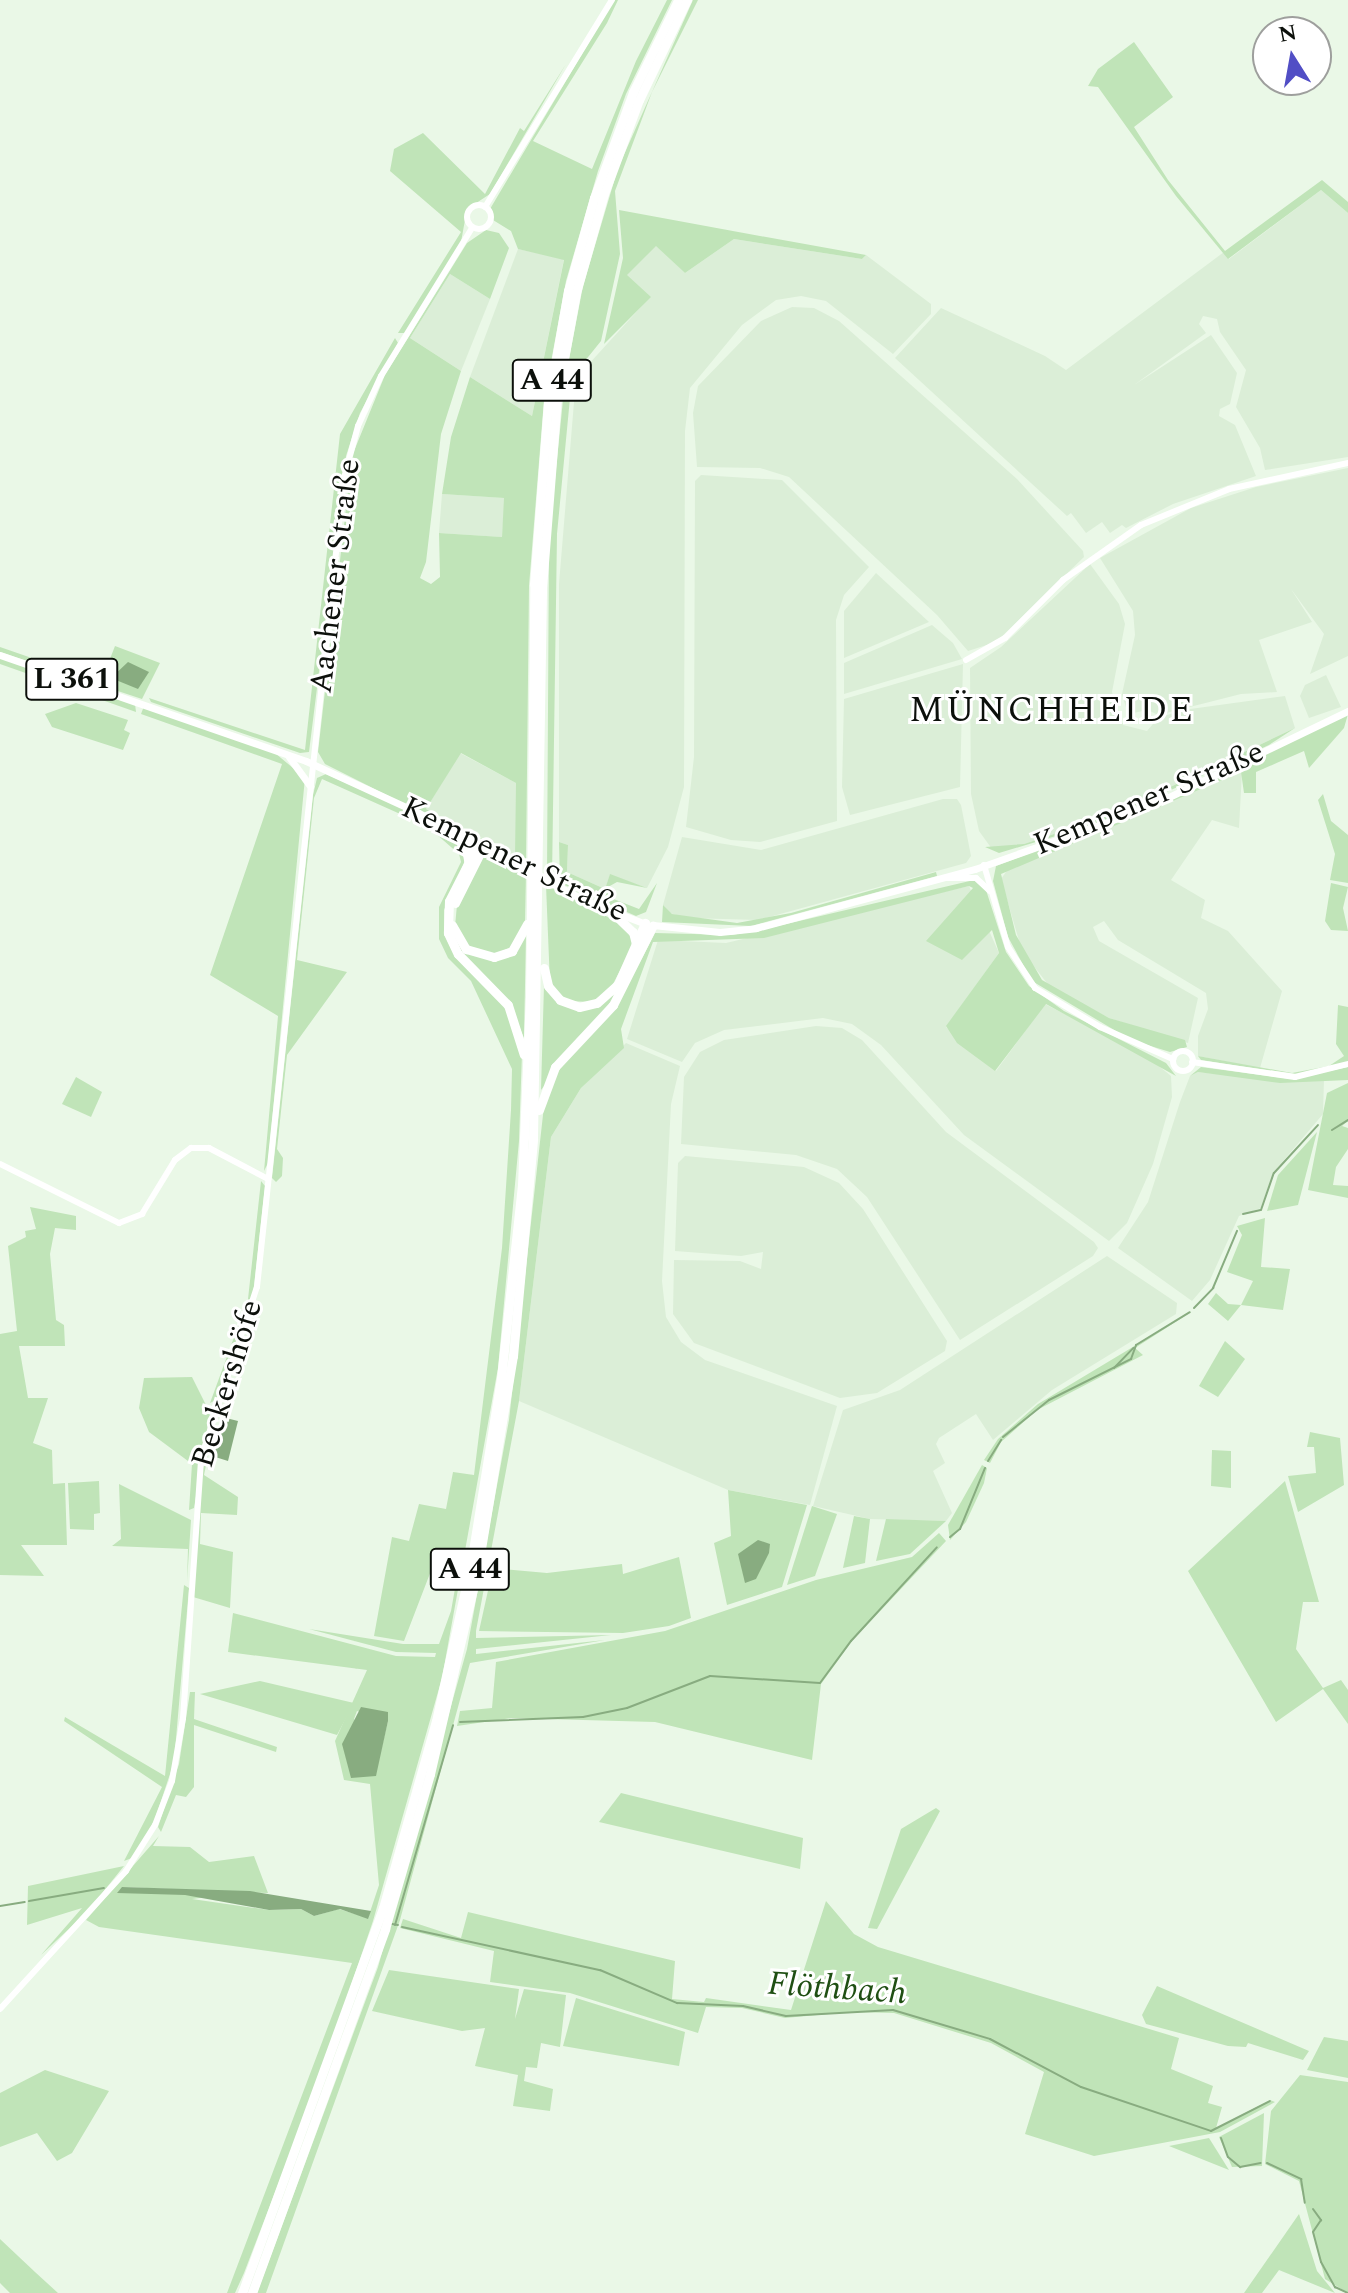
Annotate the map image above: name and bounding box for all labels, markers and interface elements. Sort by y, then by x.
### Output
north arrow [1252,16,1332,96]
text: N [1276,16,1300,52]
road number: A 44 [510,354,594,406]
street label: Aachener Straße [303,457,369,695]
road number: L 361 [24,653,120,705]
district label: MÜNCHHEIDE [909,689,1195,733]
street label: Kempener Straße [1028,733,1270,865]
street label: Kempener Straße [395,789,633,931]
street label: Beckershöfe [184,1295,272,1473]
road number: A 44 [428,1543,512,1595]
water label: Flöthbach [766,1964,908,2014]

